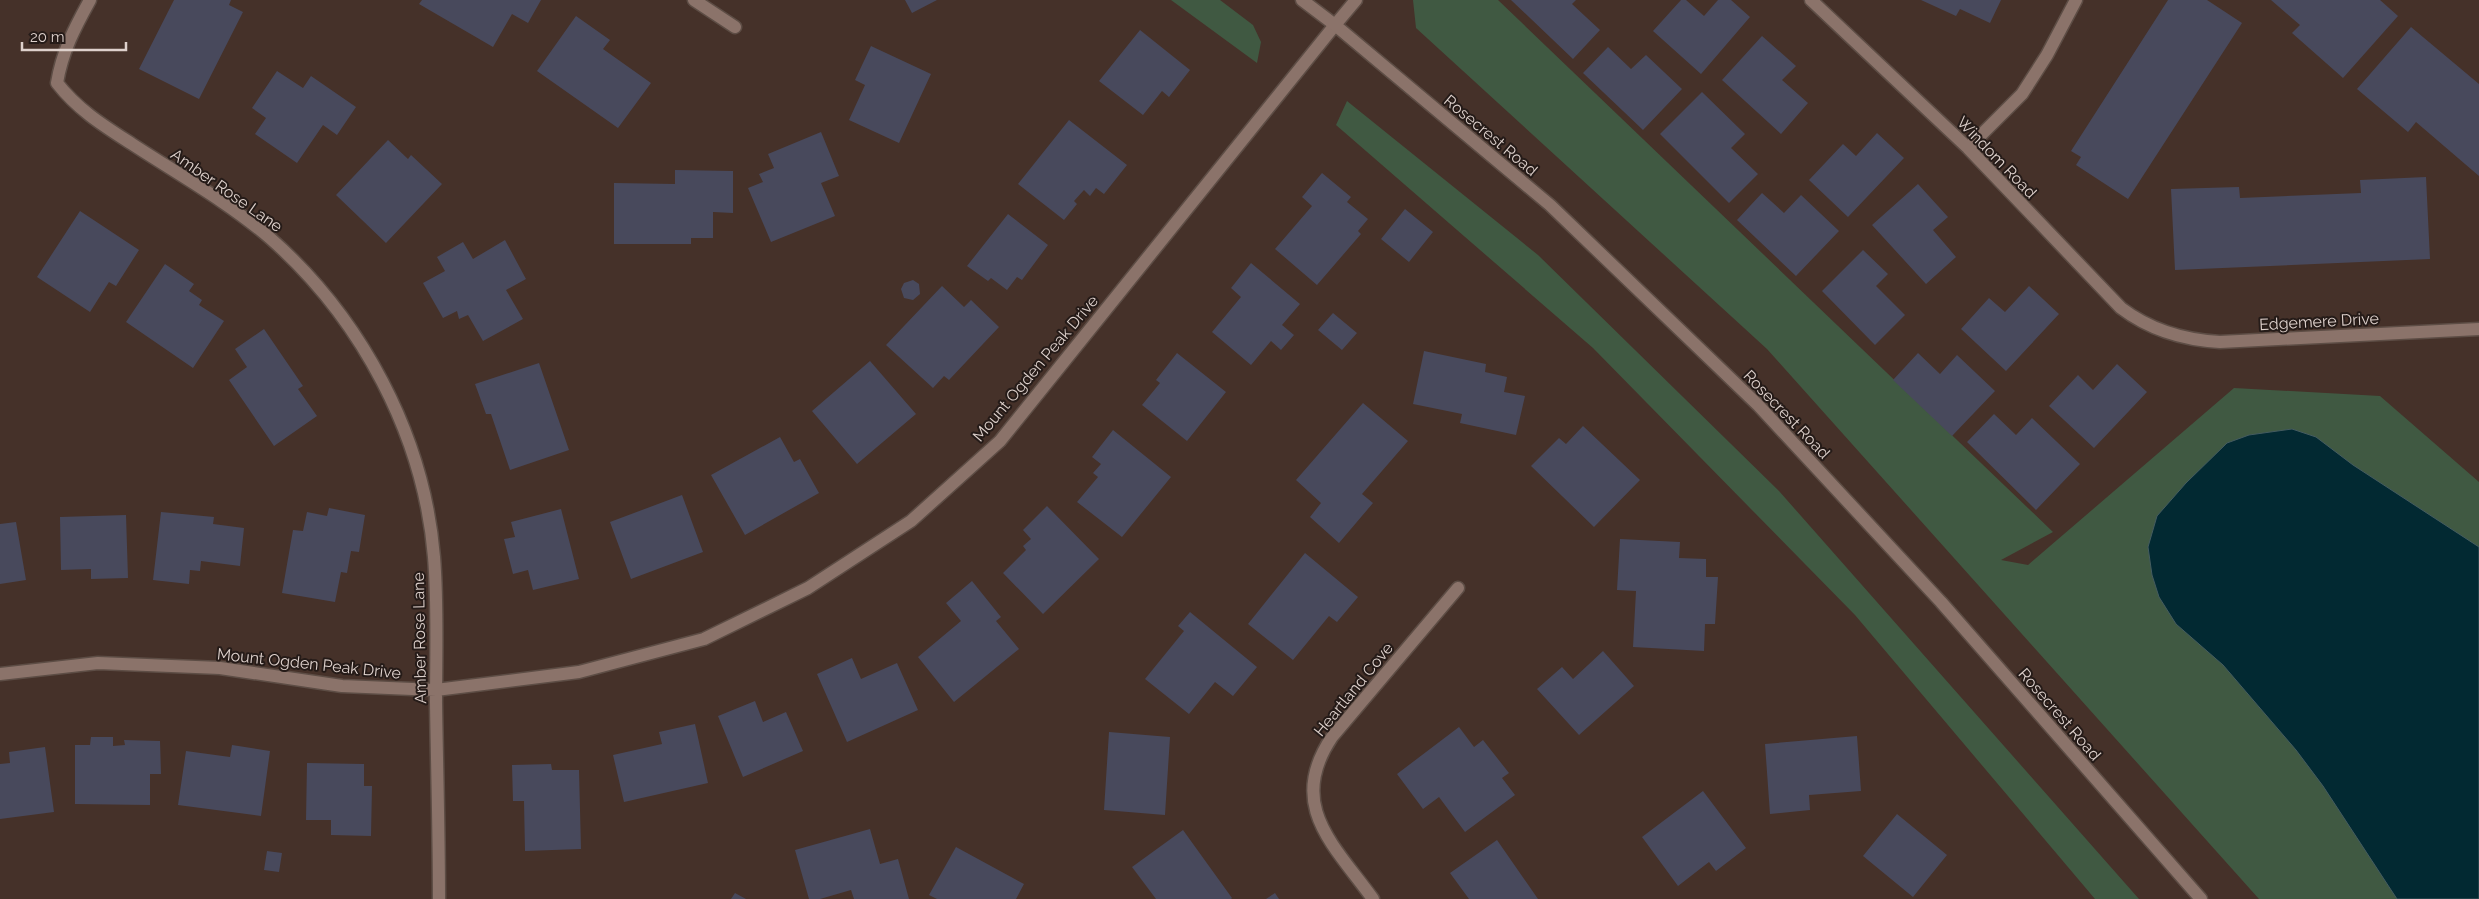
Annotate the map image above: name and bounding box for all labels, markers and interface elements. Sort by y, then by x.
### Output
scale bar [22,20,126,52]
text: 20 m [30,28,65,46]
street label: Rosecrest Road [1440,91,1541,180]
street label: Windom Road [1953,113,2040,202]
street label: Amber Rose Lane [167,145,286,236]
street label: Mount Ogden Peak Drive [969,291,1102,445]
street label: Edgemere Drive [2259,309,2379,334]
street label: Rosecrest Road [1740,366,1834,463]
street label: Amber Rose Lane [409,572,430,704]
street label: Heartland Cove [1310,639,1397,740]
street label: Mount Ogden Peak Drive [216,644,402,683]
street label: Rosecrest Road [2014,664,2105,764]

